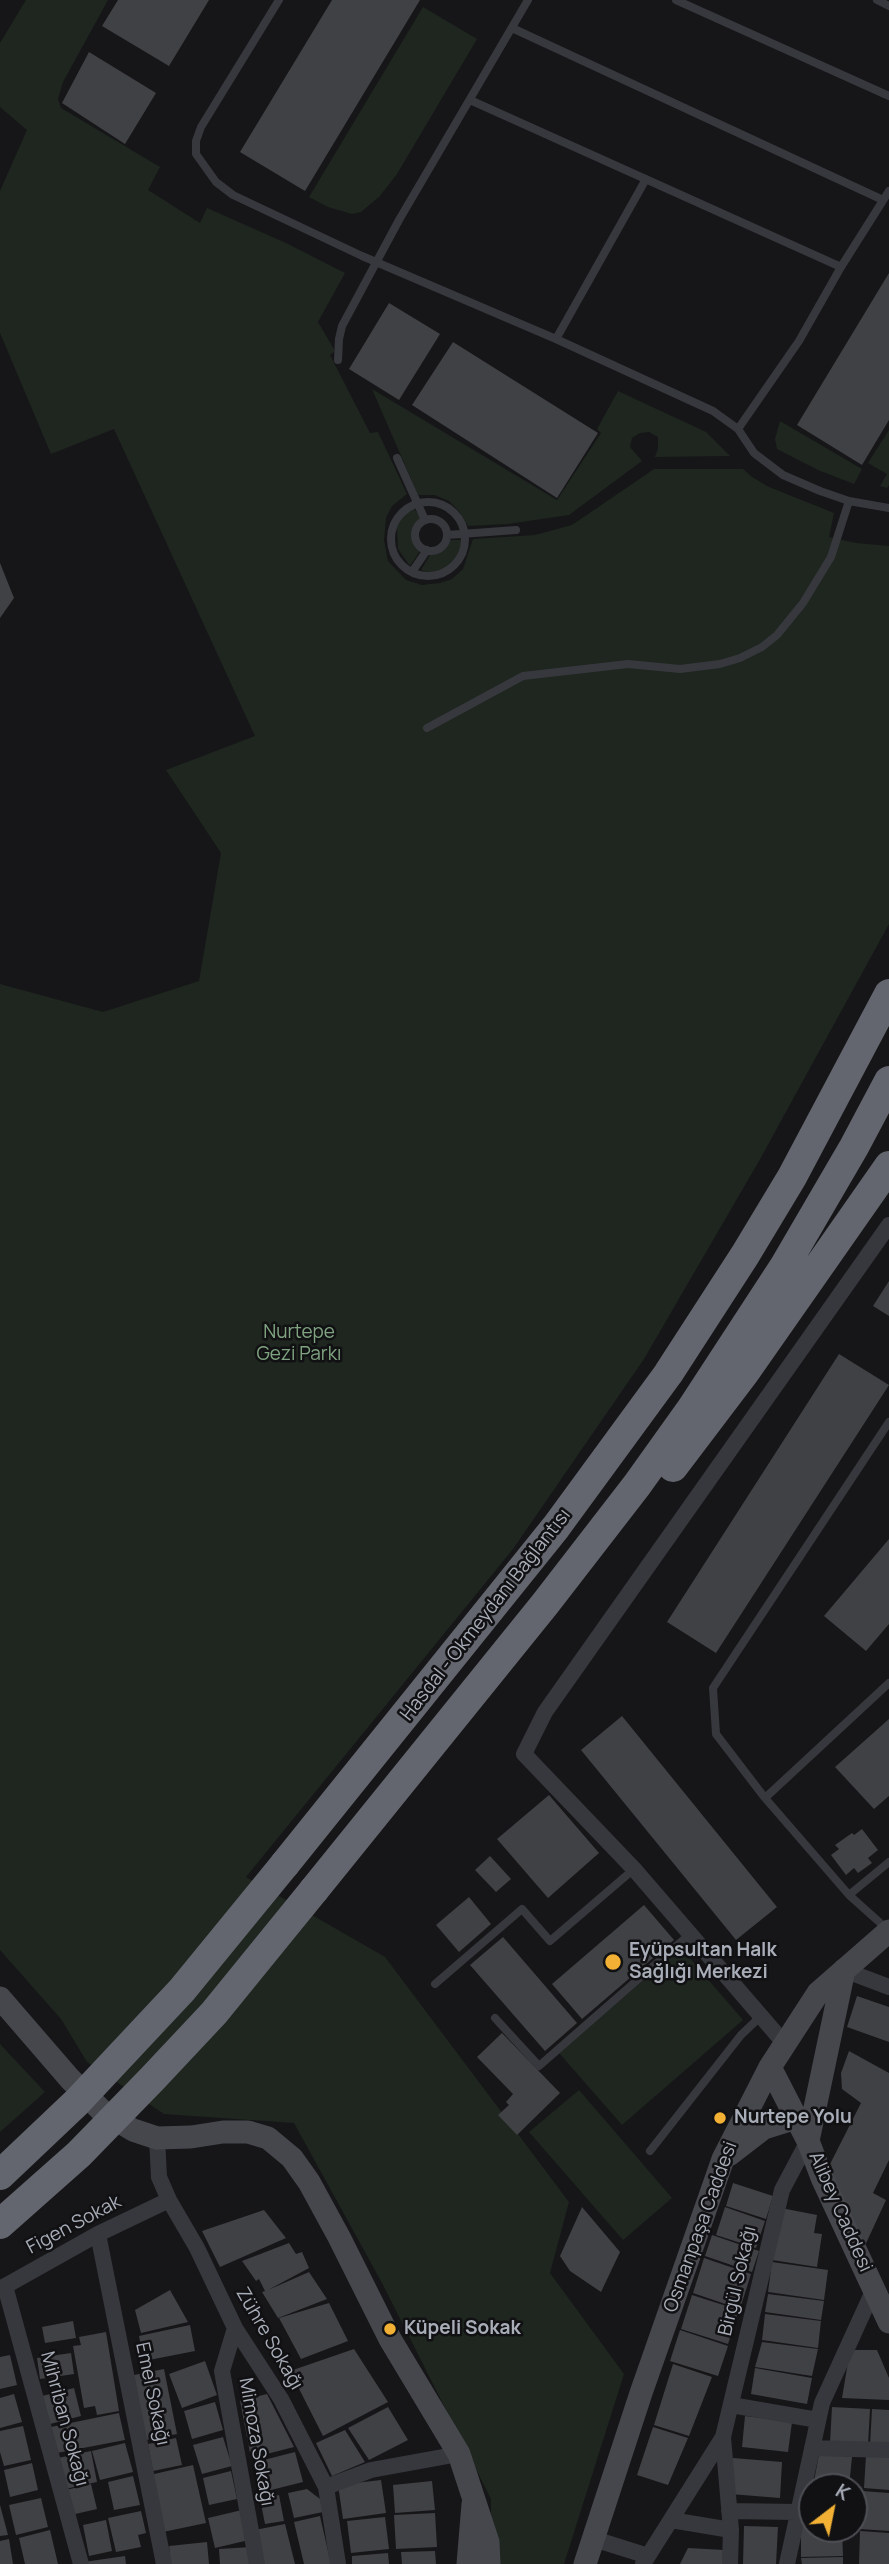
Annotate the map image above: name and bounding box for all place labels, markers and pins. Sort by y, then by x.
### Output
place label: Eyüpsultan Halk Sağlığı Merkezi [629,1940,777,1984]
marker: Eyüpsultan Halk Sağlığı Merkezi [603,1952,623,1972]
place label: Nurtepe Yolu [734,2107,852,2129]
marker: Nurtepe Yolu [712,2110,728,2126]
place label: Küpeli Sokak [404,2318,521,2340]
marker: Küpeli Sokak [382,2321,398,2337]

